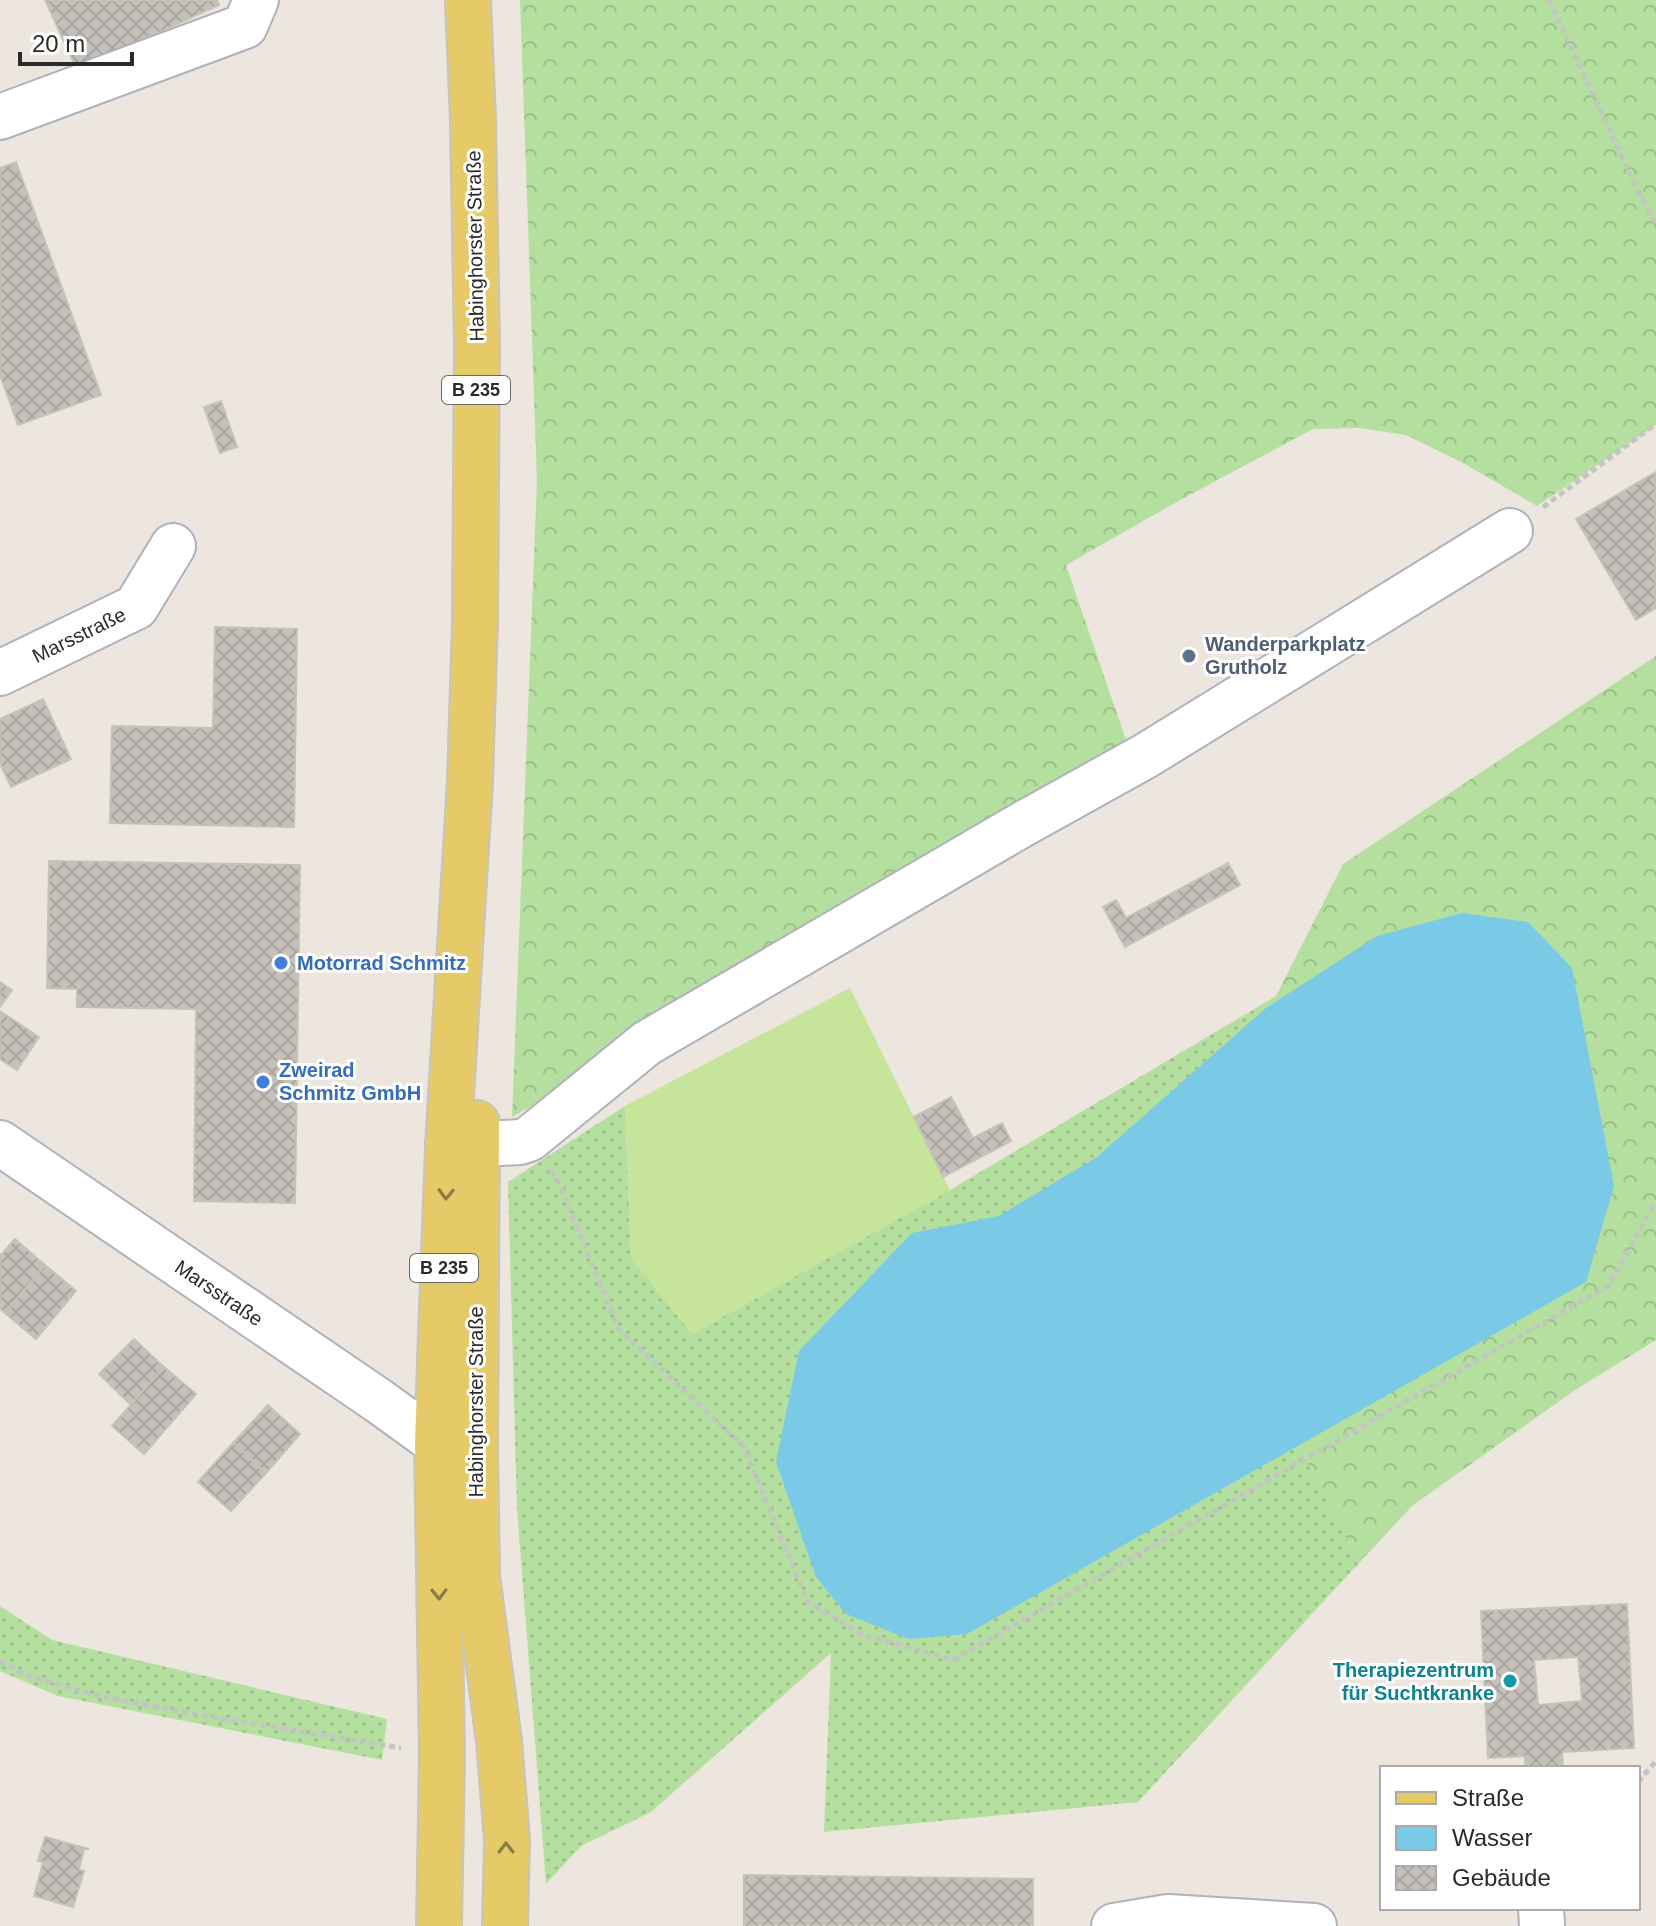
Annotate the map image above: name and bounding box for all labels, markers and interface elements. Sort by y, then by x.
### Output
scale bar [20,16,132,66]
text: 20 m [32,30,85,57]
street label: Habinghorster Straße [462,150,488,342]
road number: B 235 [442,376,510,404]
street label: Marsstraße [29,603,129,667]
place label: Wanderparkplatz Grutholz [1205,633,1365,678]
marker: Wanderparkplatz Grutholz [1180,647,1198,665]
place label: Motorrad Schmitz [297,952,466,974]
marker: Motorrad Schmitz [272,954,290,972]
place label: Zweirad Schmitz GmbH [279,1059,421,1104]
marker: Zweirad Schmitz GmbH [254,1073,272,1091]
one-way arrow [438,1188,455,1201]
road number: B 235 [410,1254,478,1282]
street label: Marsstraße [171,1256,267,1330]
street label: Habinghorster Straße [465,1306,487,1498]
one-way arrow [431,1588,448,1601]
place label: Therapiezentrum für Suchtkranke [1333,1659,1494,1704]
marker: Therapiezentrum für Suchtkranke [1501,1672,1519,1690]
legend [1380,1766,1640,1910]
text: Straße [1452,1784,1524,1811]
text: Wasser [1452,1824,1532,1851]
one-way arrow [497,1841,515,1854]
text: Gebäude [1452,1864,1551,1891]

